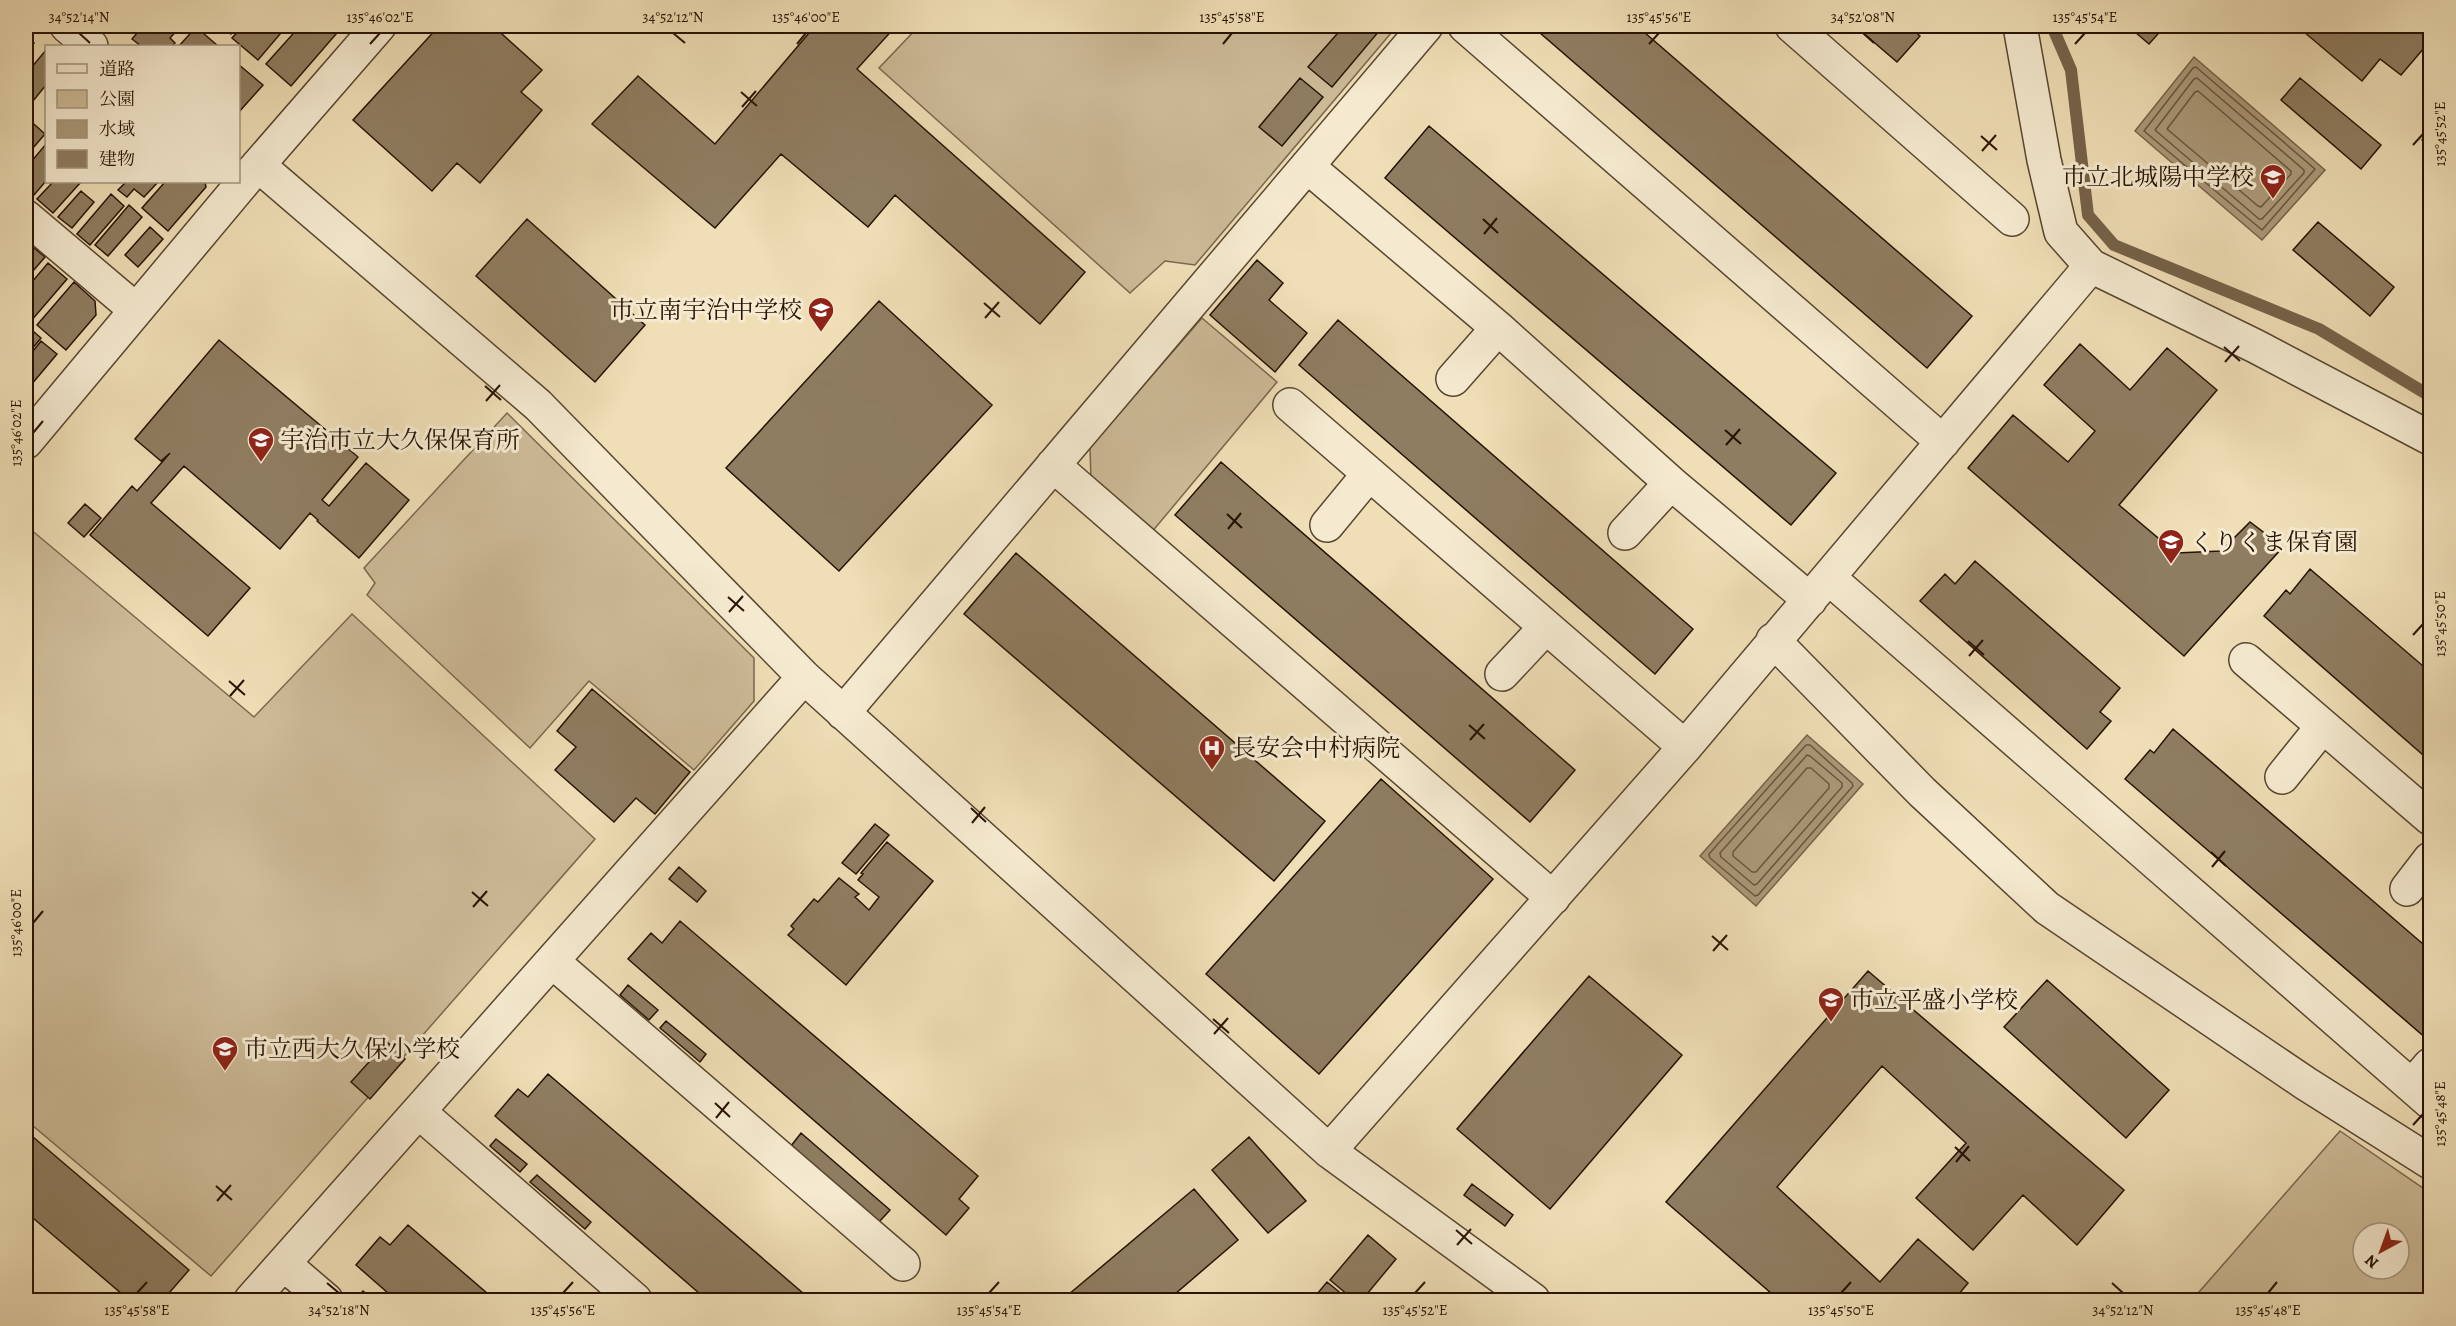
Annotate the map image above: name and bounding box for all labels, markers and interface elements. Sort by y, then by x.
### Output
text: 34°52'14"N [49,7,110,27]
text: 135°46'02"E [346,7,414,27]
text: 34°52'12"N [642,7,704,27]
text: 135°46'00"E [772,7,840,27]
text: 135°45'58"E [1199,7,1265,27]
text: 135°45'56"E [1627,7,1691,27]
text: 34°52'08"N [1831,7,1895,27]
text: 135°45'54"E [2053,7,2117,27]
legend [45,45,240,183]
text: 道路 [99,57,135,81]
text: 公園 [99,87,135,111]
text: 135°45'52"E [2430,101,2450,167]
text: 水域 [99,117,135,141]
text: 建物 [99,147,135,171]
place label: 市立北城陽中学校 [2062,161,2254,193]
school or university icon: 市立北城陽中学校 [2258,162,2288,200]
place label: 市立南宇治中学校 [610,294,802,326]
school or university icon: 市立南宇治中学校 [806,295,836,333]
text: 135°46'02"E [6,399,26,467]
place label: 宇治市立大久保保育所 [280,424,520,456]
school or university icon: 宇治市立大久保保育所 [246,425,276,463]
place label: くりくま保育園 [2190,526,2358,558]
school or university icon: くりくま保育園 [2156,527,2186,565]
text: 135°45'50"E [2430,591,2450,657]
place label: 長安会中村病院 [1232,732,1400,764]
hospital icon: 長安会中村病院 [1197,733,1227,771]
text: 135°46'00"E [6,889,26,957]
place label: 市立平盛小学校 [1850,984,2018,1016]
school or university icon: 市立平盛小学校 [1816,985,1846,1023]
place label: 市立西大久保小学校 [244,1033,460,1065]
school or university icon: 市立西大久保小学校 [210,1034,240,1072]
text: 135°45'48"E [2430,1081,2450,1147]
north arrow [2351,1221,2411,1281]
text: N [2360,1249,2383,1274]
text: 135°45'58"E [104,1300,170,1320]
text: 34°52'18"N [308,1300,370,1320]
text: 135°45'56"E [531,1300,595,1320]
text: 135°45'54"E [957,1300,1021,1320]
text: 135°45'52"E [1382,1300,1448,1320]
text: 135°45'50"E [1808,1300,1874,1320]
text: 34°52'12"N [2092,1300,2154,1320]
text: 135°45'48"E [2235,1300,2301,1320]

